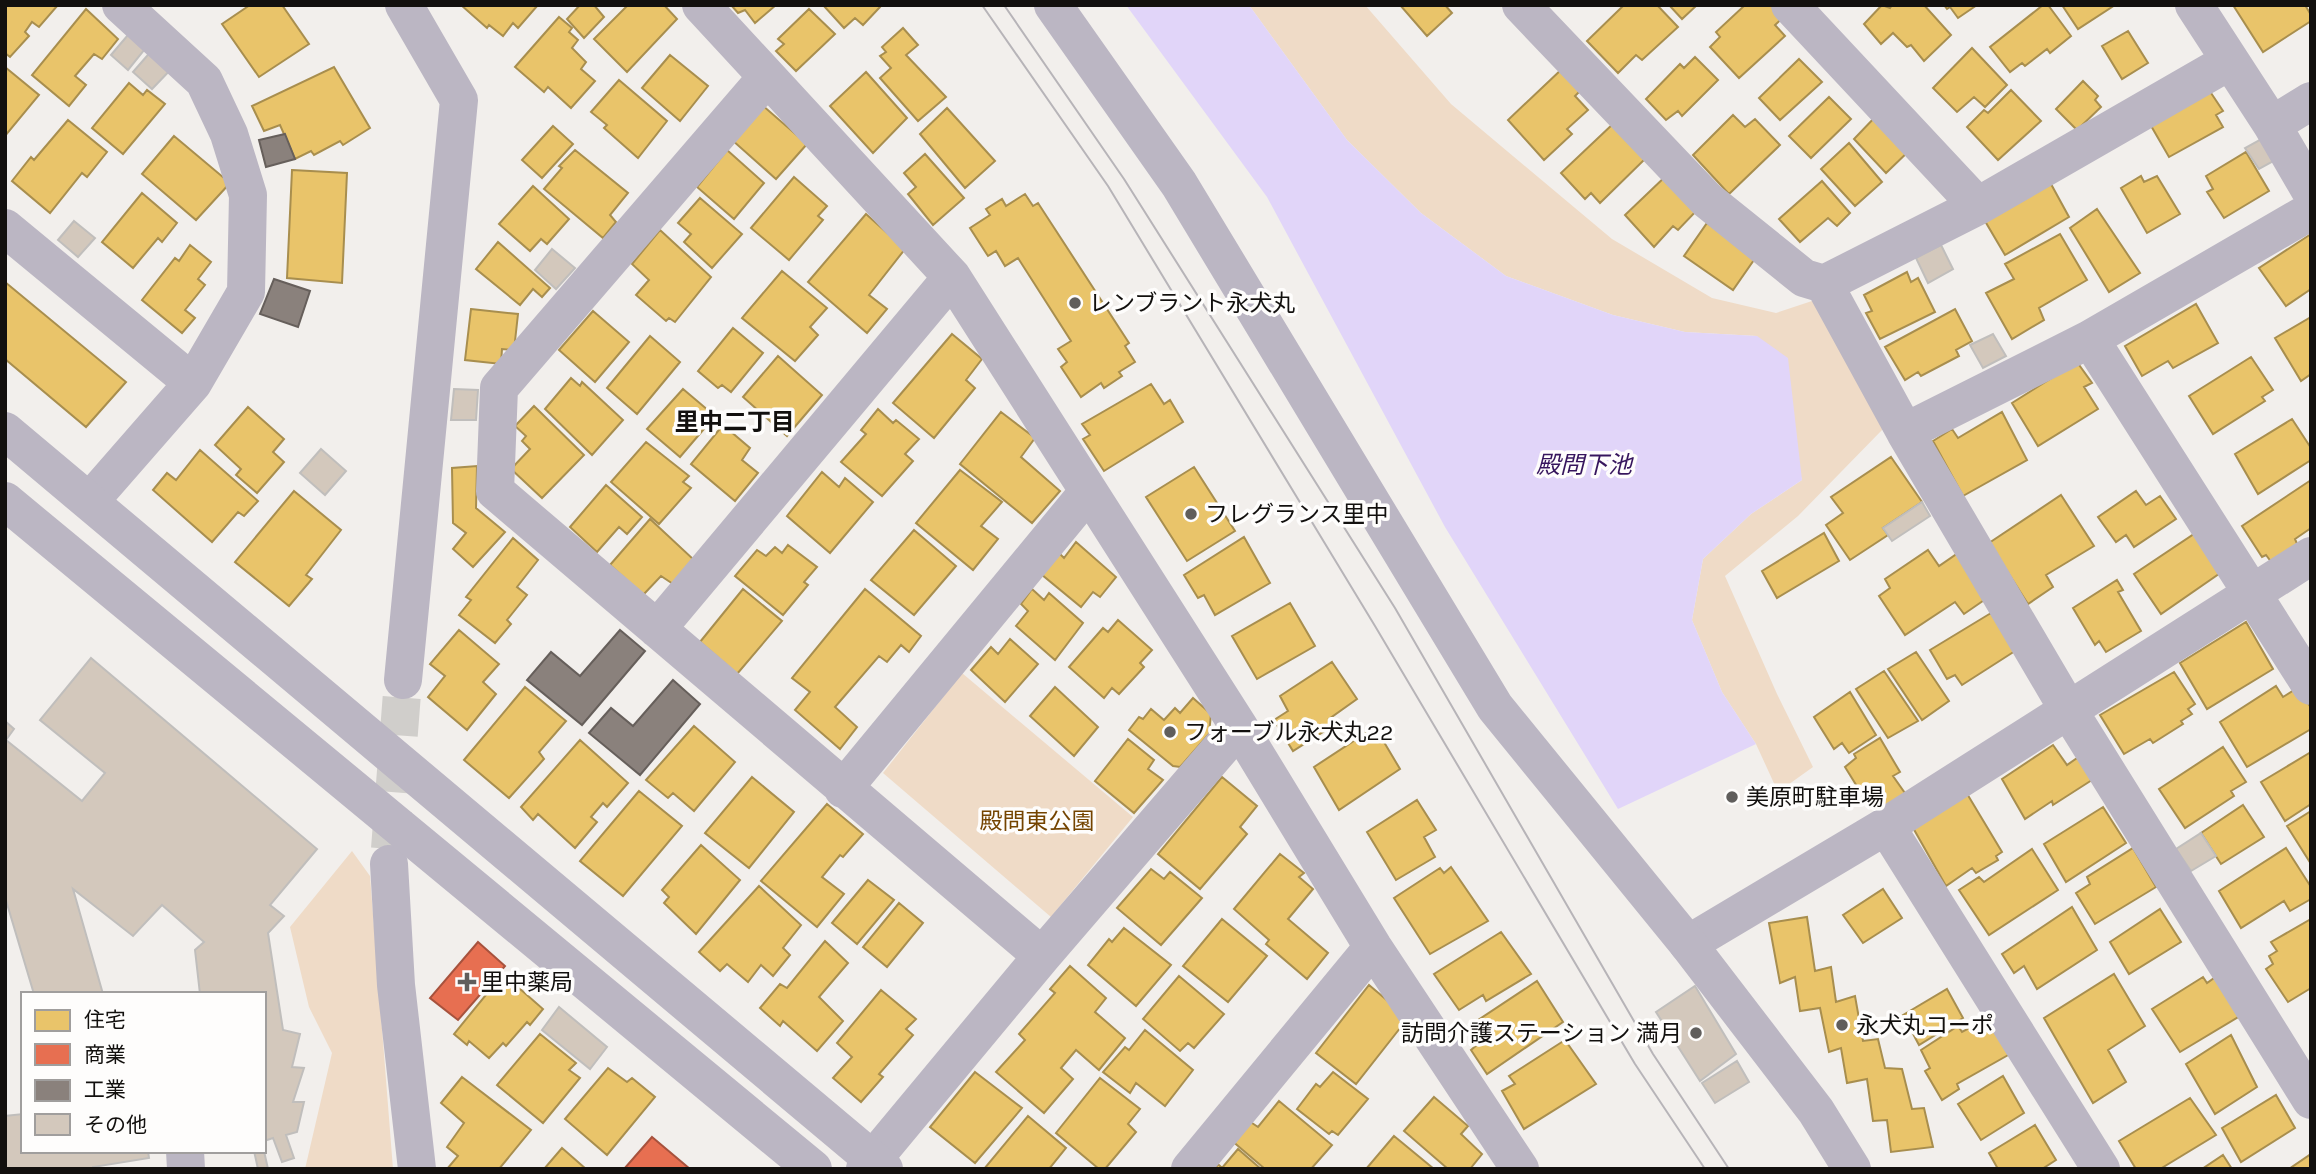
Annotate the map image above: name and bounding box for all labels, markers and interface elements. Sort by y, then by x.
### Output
place label: レンブラント永犬丸 [1089,290,1295,317]
marker: レンブラント永犬丸 [1067,295,1083,311]
district label: 里中二丁目 [675,408,795,436]
water label: 殿問下池 [1536,451,1634,479]
place label: フレグランス里中 [1205,501,1389,528]
marker: フレグランス里中 [1183,506,1199,522]
place label: フォーブル永犬丸22 [1184,719,1393,746]
marker: フォーブル永犬丸22 [1162,724,1178,740]
place label: 美原町駐車場 [1746,784,1884,811]
marker: 美原町駐車場 [1724,789,1740,805]
park label: 殿問東公園 [980,808,1095,835]
place label: 里中薬局 [481,969,573,996]
marker: 里中薬局 [459,974,475,990]
legend [21,992,266,1153]
text: 住宅 [84,1008,126,1032]
place label: 永犬丸コーポ [1856,1012,1994,1039]
marker: 永犬丸コーポ [1834,1017,1850,1033]
place label: 訪問介護ステーション 満月 [1401,1020,1682,1047]
marker: 訪問介護ステーション 満月 [1688,1025,1704,1041]
text: 商業 [84,1043,126,1067]
text: 工業 [84,1078,126,1102]
text: その他 [84,1113,147,1137]

